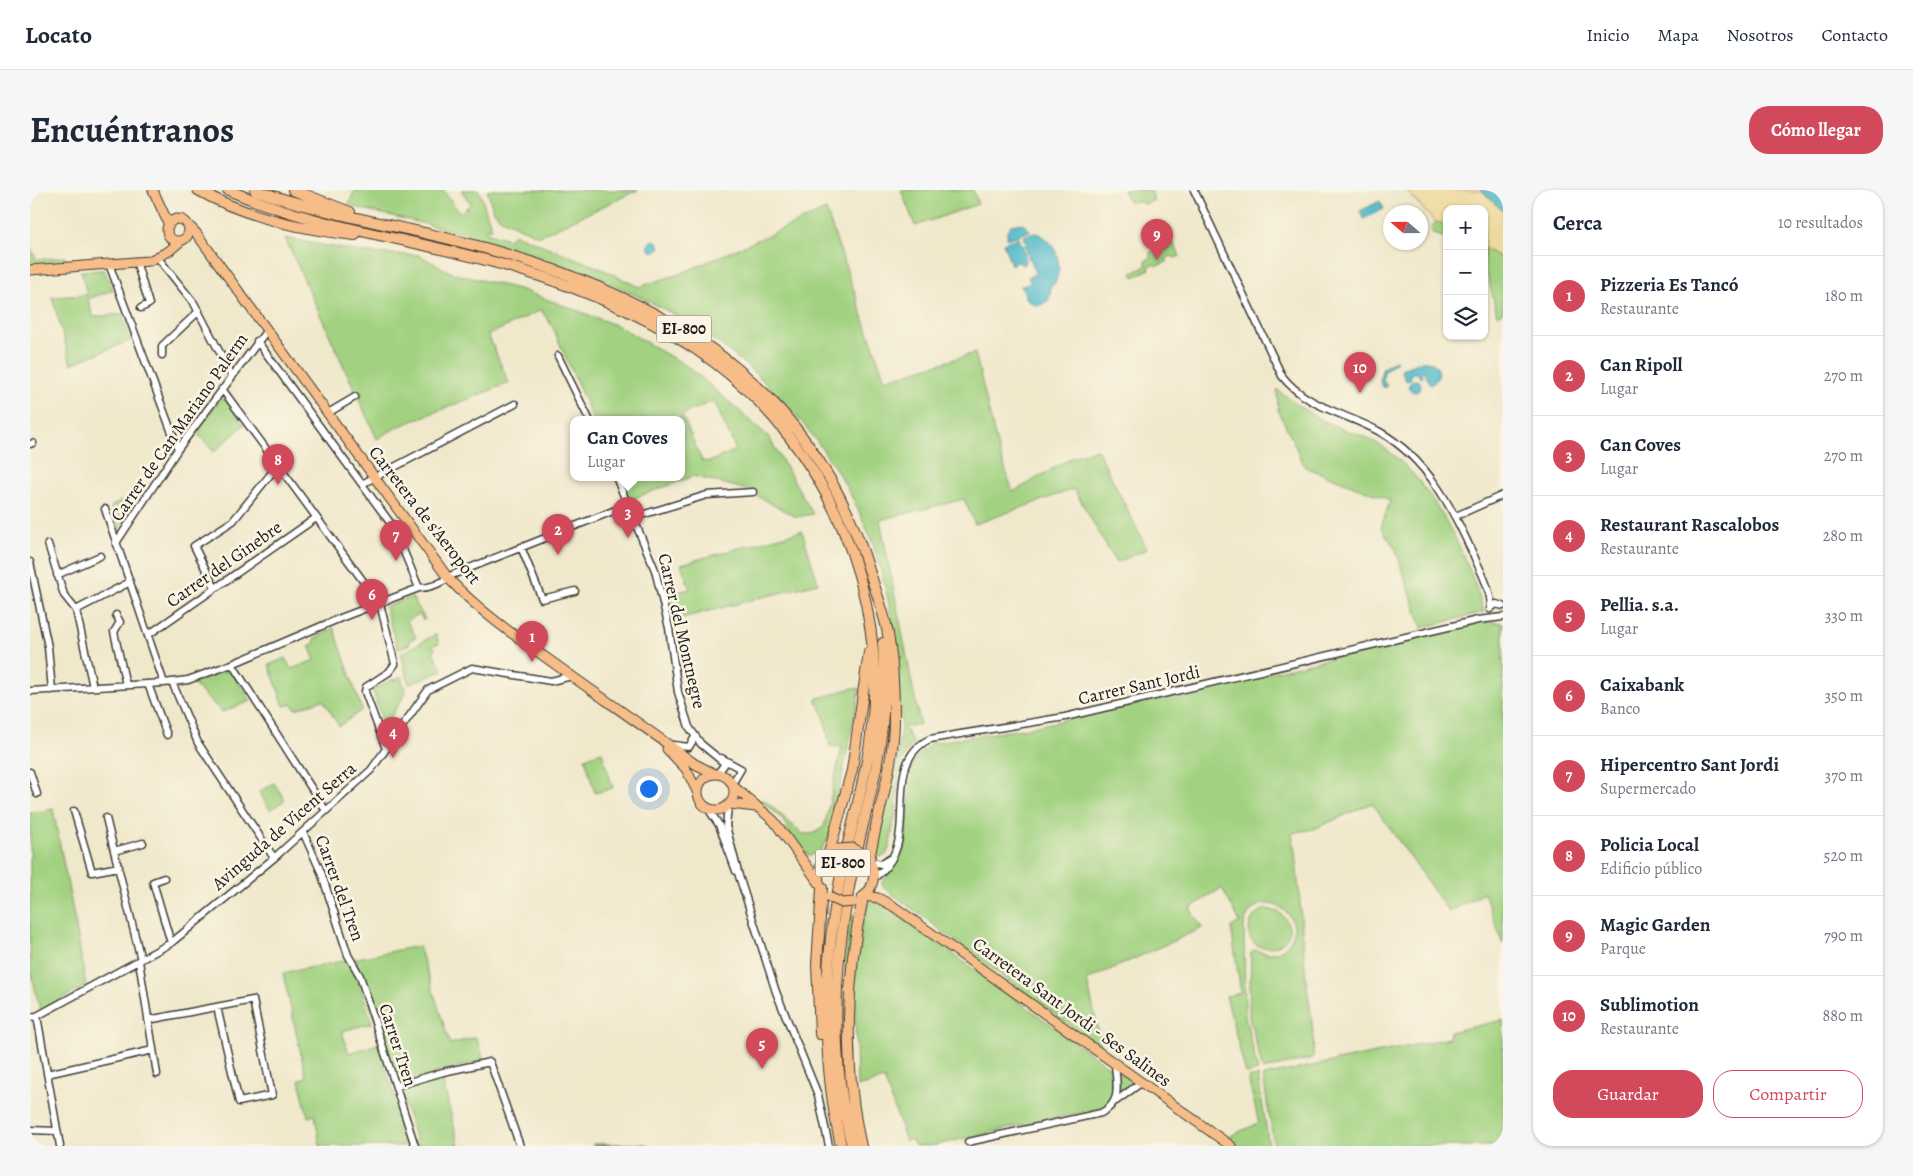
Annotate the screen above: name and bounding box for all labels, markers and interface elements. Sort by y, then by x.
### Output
text: Locato [25,19,92,51]
text: Inicio [1586,23,1629,47]
text: Mapa [1657,23,1699,47]
text: Nosotros [1727,23,1793,47]
text: Contacto [1821,23,1888,47]
text: Encuéntranos [30,106,234,154]
button: Cómo llegar [1749,106,1883,154]
north arrow [1383,205,1428,250]
map controls [1443,205,1488,340]
button: + [1443,205,1488,250]
text: Cerca [1553,209,1603,237]
text: 10 resultados [1778,212,1863,234]
pin: 9 [1141,219,1173,260]
button: − [1443,250,1488,295]
text: Pizzeria Es Tancó [1600,272,1738,298]
text: 1 [1566,285,1572,307]
text: 180 m [1825,285,1863,307]
button: layers [1443,295,1488,340]
text: Restaurante [1600,298,1679,320]
road number: EI-800 [656,316,712,342]
street label: Carrer de Can Mariano Palerm [105,328,253,526]
pin: 10 [1344,352,1376,393]
text: Can Ripoll [1600,352,1683,378]
text: 2 [1565,365,1573,387]
text: 270 m [1824,365,1863,387]
text: Lugar [1600,378,1638,400]
popup [570,416,685,481]
text: Can Coves [587,425,668,451]
text: Can Coves [1600,432,1681,458]
street label: Carretera de s'Aeroport [363,441,487,589]
pin: 8 [262,444,294,485]
text: 3 [1566,445,1572,467]
text: 270 m [1824,445,1863,467]
text: Lugar [587,451,625,473]
text: Lugar [1600,458,1638,480]
pin: 3 [612,497,644,538]
text: Restaurant Rascalobos [1600,512,1779,538]
pin: 2 [542,514,574,555]
street label: Carrer del Ginebre [161,515,287,613]
pin: 7 [380,520,412,561]
text: 4 [1565,525,1573,547]
text: 280 m [1823,525,1863,547]
text: Restaurante [1600,538,1679,560]
street label: Carrer del Montnegre [652,551,712,711]
pin: 6 [356,579,388,620]
text: Pellia. s.a. [1600,592,1679,618]
text: 5 [1566,605,1572,627]
text: 330 m [1825,605,1863,627]
text: Lugar [1600,618,1638,640]
pin: 1 [516,621,548,662]
street label: Carrer Sant Jordi [1076,659,1202,711]
text: Caixabank [1600,672,1684,698]
text: 6 [1565,685,1573,707]
text: 350 m [1824,685,1863,707]
text: Banco [1600,698,1640,720]
pin: 4 [377,717,409,758]
text: Hipercentro Sant Jordi [1600,752,1779,778]
street label: Avinguda de Vicent Serra [206,756,362,896]
text: 7 [1566,765,1572,787]
text: 370 m [1825,765,1863,787]
your location [636,776,662,802]
text: Supermercado [1600,778,1696,800]
street label: Carrer del Tren [310,832,370,945]
text: Policia Local [1600,832,1699,858]
text: 8 [1565,845,1573,867]
text: 520 m [1824,845,1863,867]
road number: EI-800 [816,850,870,876]
text: Edificio público [1600,858,1702,880]
text: Magic Garden [1600,912,1710,938]
text: 9 [1565,925,1573,947]
text: 790 m [1824,925,1863,947]
street label: Carretera Sant Jordi - Ses Salines [968,932,1176,1092]
text: Parque [1600,938,1646,960]
text: Sublimotion [1600,992,1699,1018]
street label: Carrer Tren [373,1001,423,1090]
text: 10 [1562,1005,1576,1027]
text: 880 m [1822,1005,1863,1027]
text: Restaurante [1600,1018,1679,1040]
pin: 5 [746,1028,778,1069]
button: Guardar [1553,1070,1703,1118]
button: Compartir [1713,1070,1863,1118]

